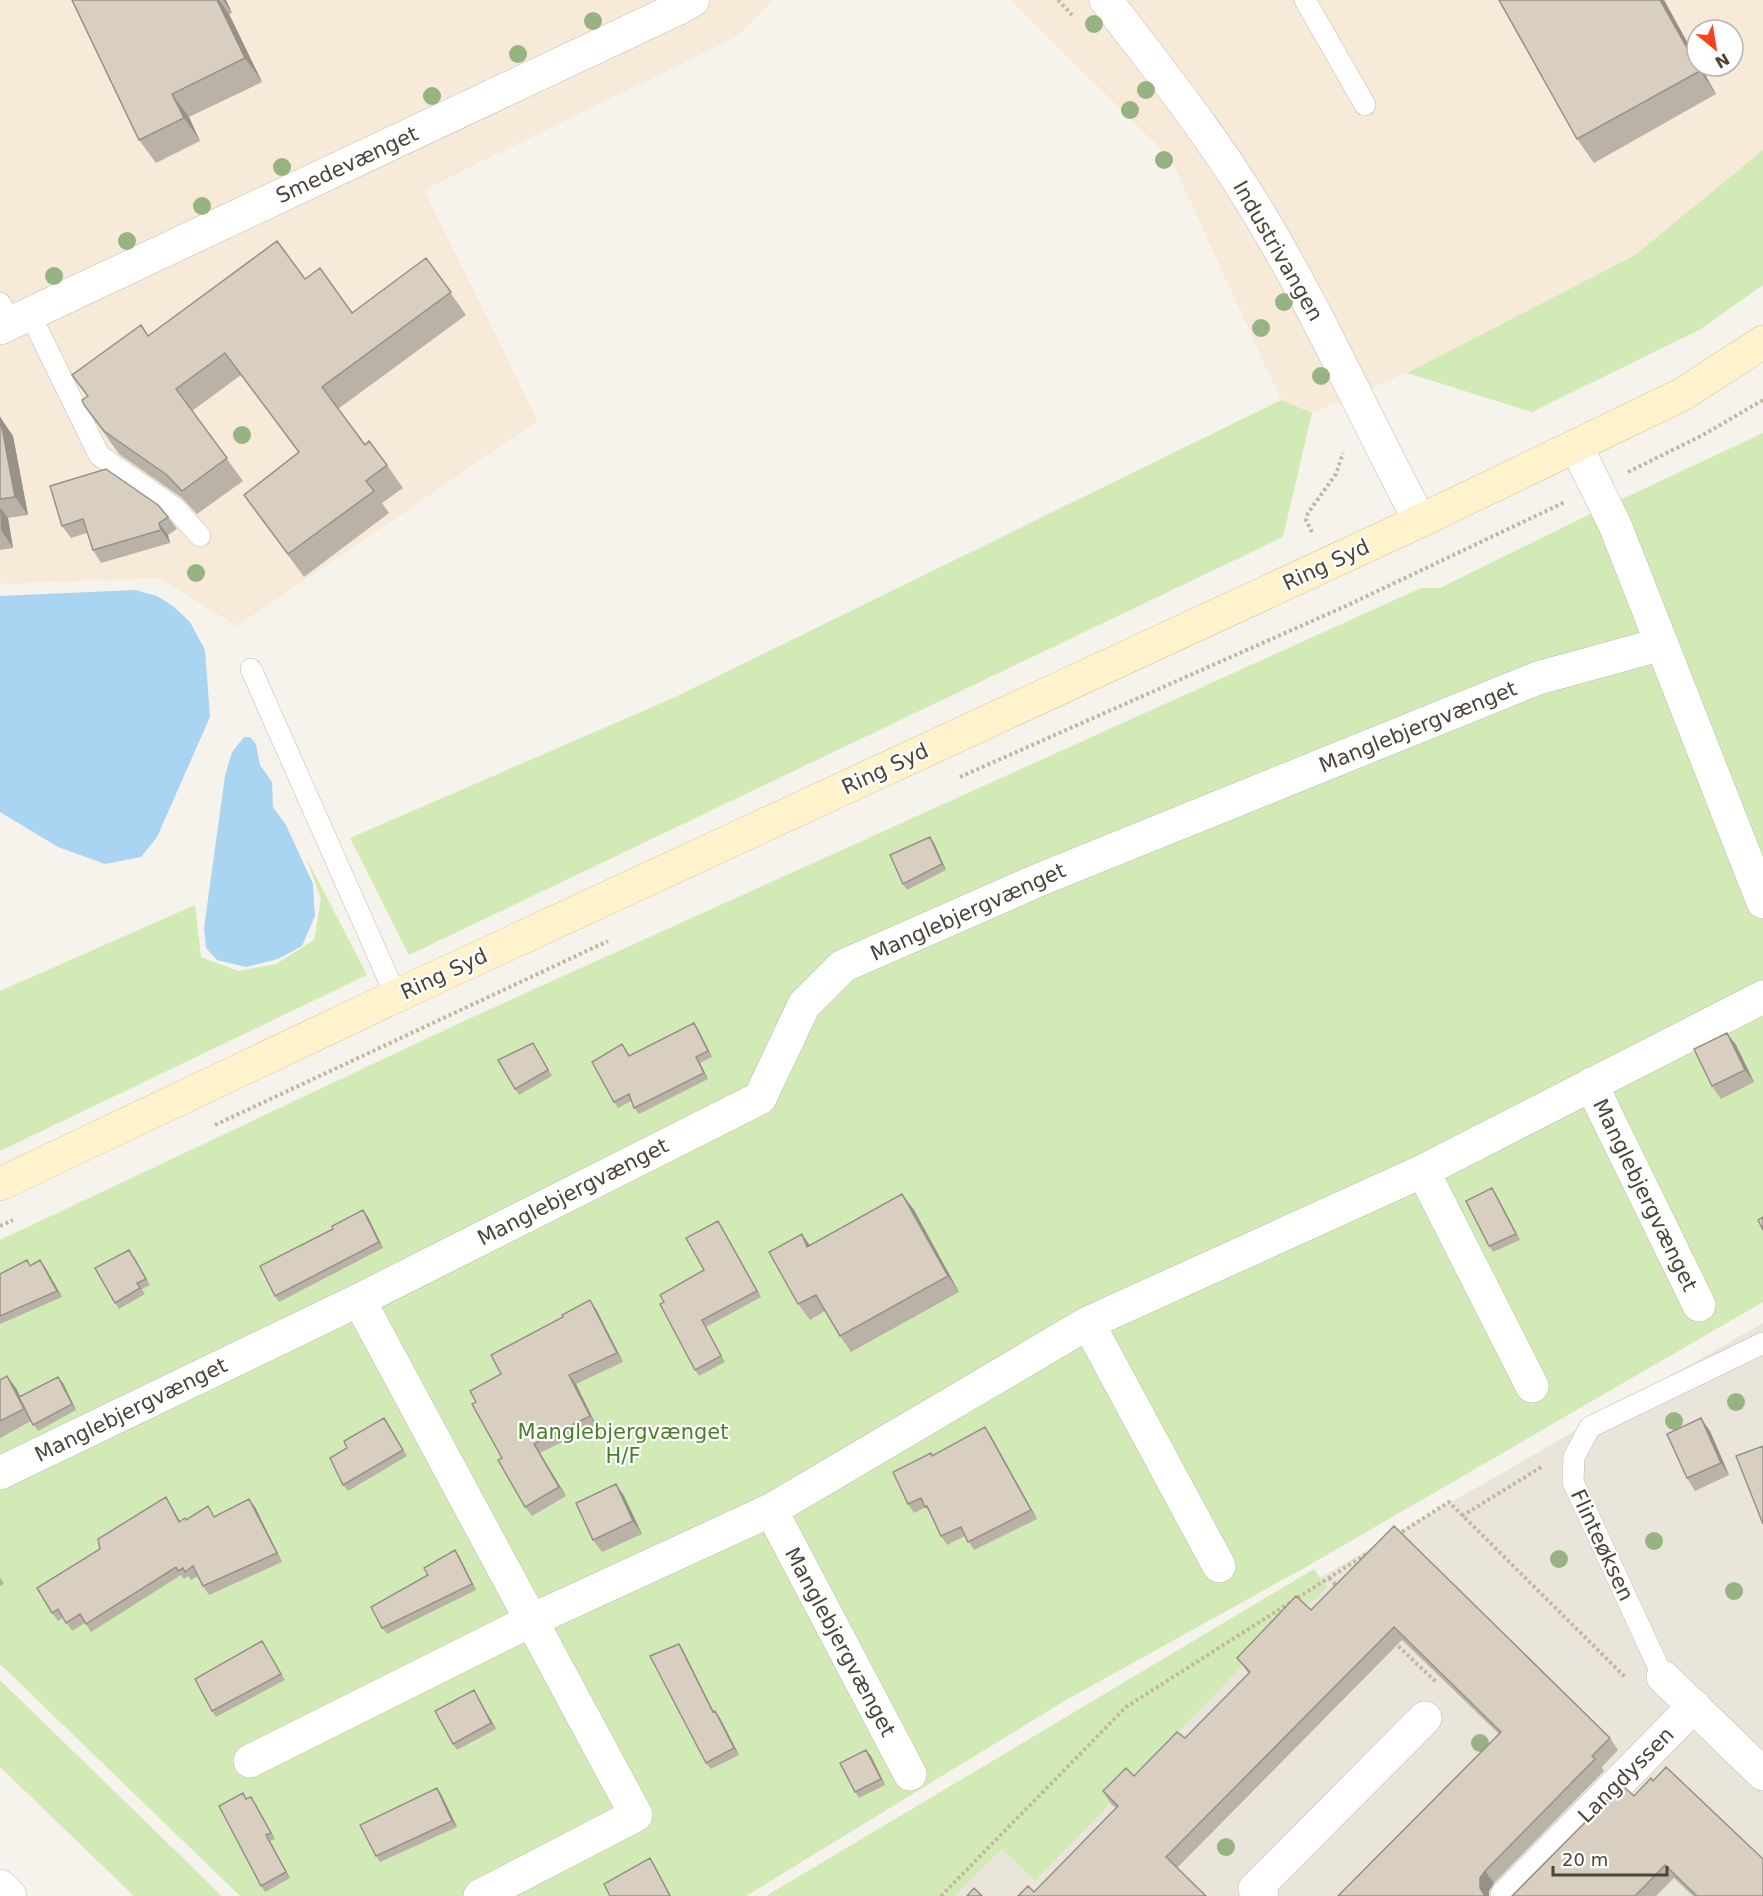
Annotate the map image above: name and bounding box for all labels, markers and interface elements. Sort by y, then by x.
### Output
north arrow [1685,18,1745,78]
text: N [1712,49,1733,72]
street label: Smedevænget [272,122,422,208]
street label: Industrivangen [1228,177,1328,325]
street label: Ring Syd [1279,535,1373,595]
street label: Manglebjergvænget [1316,676,1520,778]
street label: Ring Syd [838,739,932,799]
street label: Manglebjergvænget [867,858,1069,966]
street label: Ring Syd [397,944,491,1004]
street label: Manglebjergvænget [1588,1095,1702,1295]
street label: Manglebjergvænget [474,1133,672,1251]
street label: Manglebjergvænget [31,1353,231,1467]
park label: Manglebjergvænget H/F [518,1420,728,1468]
street label: Flinteøksen [1566,1485,1638,1605]
street label: Manglebjergvænget [780,1543,900,1741]
street label: Langdyssen [1573,1722,1679,1828]
scale bar [1553,1839,1667,1877]
text: 20 m [1562,1849,1608,1870]

